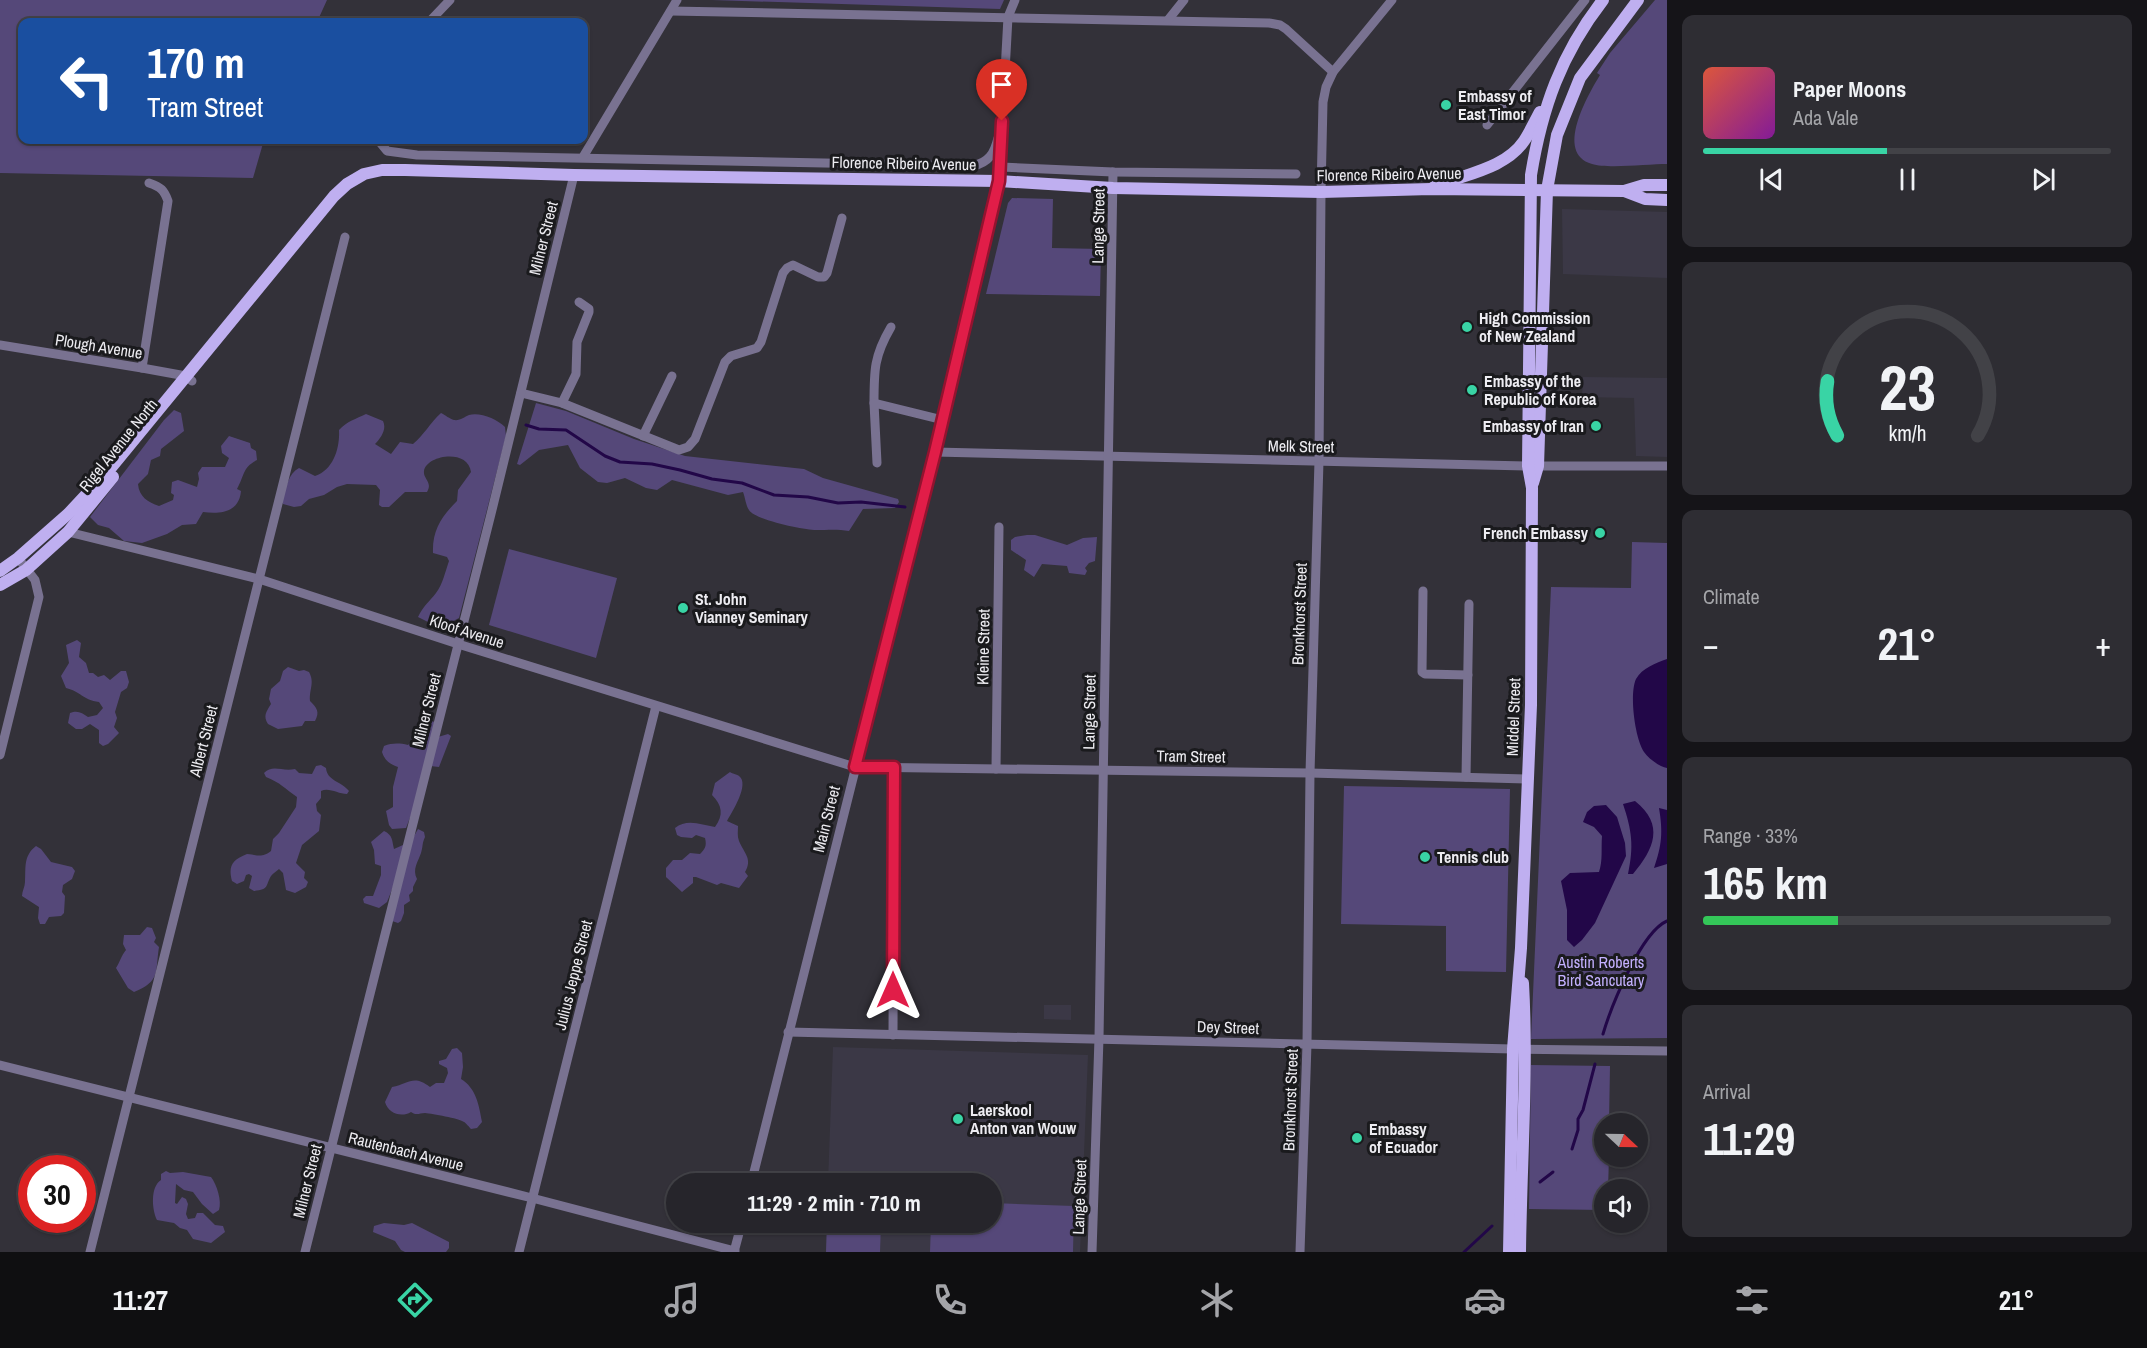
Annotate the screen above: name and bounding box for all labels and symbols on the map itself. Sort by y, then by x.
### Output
pin [976,59,1027,121]
place label: Embassy of East Timor [1458,85,1532,125]
marker: Embassy of East Timor [1439,98,1453,112]
street label: Florence Ribeiro Avenue [831,151,977,175]
street label: Florence Ribeiro Avenue [1316,162,1462,186]
street label: Lange Street [1086,188,1110,264]
street label: Milner Street [523,199,563,277]
place label: High Commission of New Zealand [1479,307,1591,347]
marker: High Commission of New Zealand [1460,320,1474,334]
street label: Plough Avenue [54,328,144,364]
place label: Embassy of the Republic of Korea [1484,370,1597,410]
marker: Embassy of the Republic of Korea [1465,383,1479,397]
street label: Rigel Avenue North [74,394,162,496]
place label: Embassy of Iran [1483,415,1584,437]
marker: Embassy of Iran [1589,419,1603,433]
street label: Melk Street [1268,434,1335,458]
place label: French Embassy [1483,522,1589,544]
marker: French Embassy [1593,526,1607,540]
street label: Bronkhorst Street [1286,562,1312,665]
place label: St. John Vianney Seminary [695,588,809,628]
marker: St. John Vianney Seminary [676,601,690,615]
street label: Kloof Avenue [427,609,507,653]
street label: Kleine Street [971,609,995,685]
street label: Milner Street [406,671,446,749]
street label: Lange Street [1077,674,1101,750]
street label: Middel Street [1501,677,1525,756]
street label: Albert Street [183,703,223,780]
street label: Tram Street [1156,744,1226,768]
street label: Main Street [807,783,845,855]
place label: Tennis club [1437,846,1509,868]
marker: Tennis club [1418,850,1432,864]
street label: Julius Jeppe Street [549,918,597,1032]
park label: Austin Roberts Bird Sancutary [1557,951,1645,991]
position arrow [861,958,925,1022]
street label: Dey Street [1197,1015,1260,1039]
street label: Bronkhorst Street [1277,1048,1303,1151]
place label: Laerskool Anton van Wouw [970,1099,1077,1139]
marker: Laerskool Anton van Wouw [951,1112,965,1126]
north arrow [1594,1113,1648,1167]
place label: Embassy of Ecuador [1369,1118,1438,1158]
street label: Rautenbach Avenue [346,1126,466,1176]
marker: Embassy of Ecuador [1350,1131,1364,1145]
street label: Milner Street [287,1142,327,1220]
speed limit sign: 30 [18,1155,96,1233]
street label: Lange Street [1067,1159,1091,1235]

